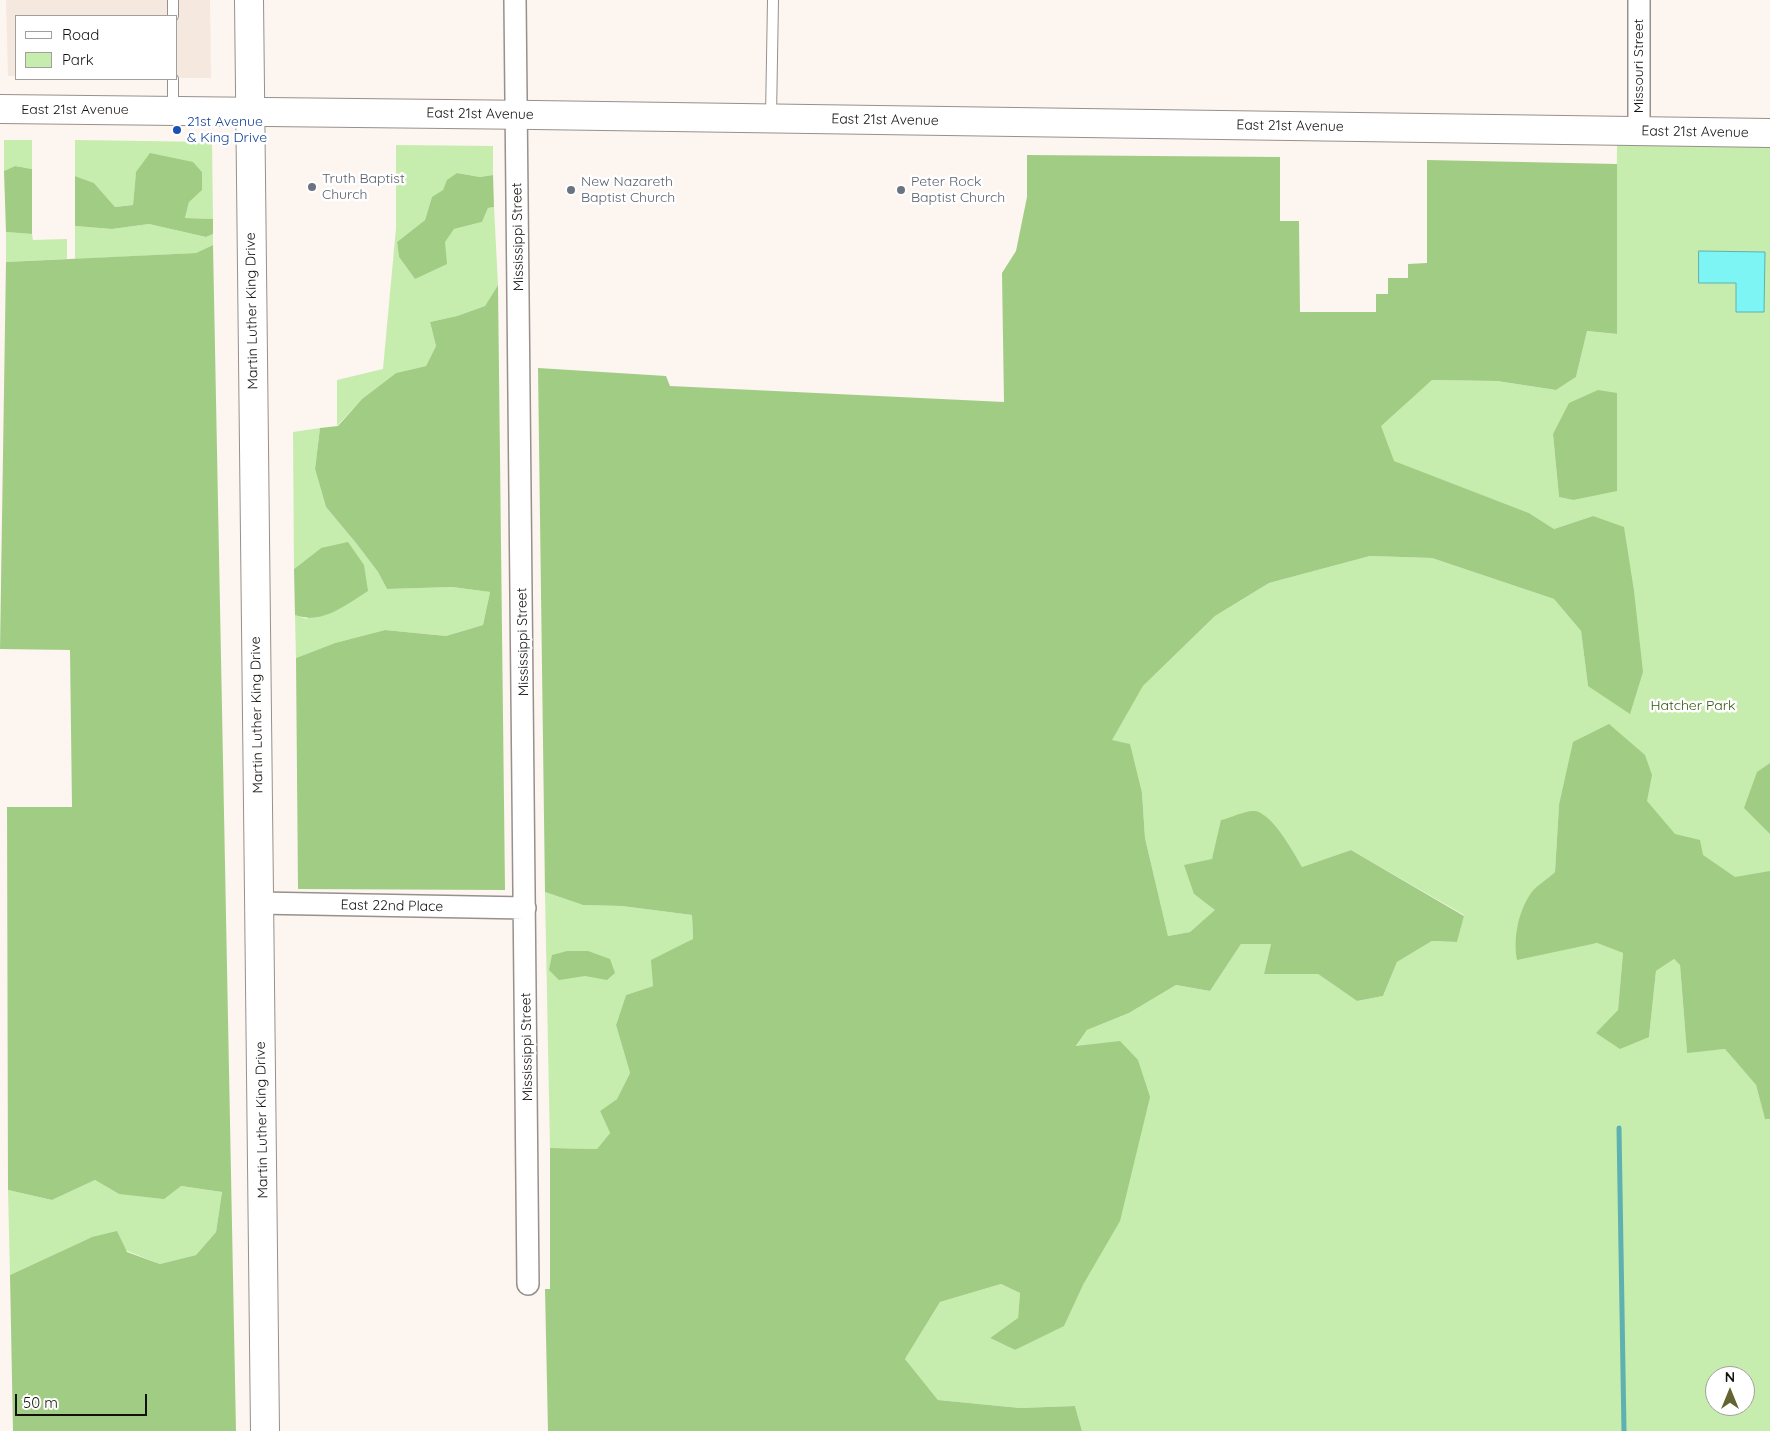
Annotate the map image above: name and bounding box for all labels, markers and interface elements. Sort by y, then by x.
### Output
legend [15,15,178,80]
street label: Missouri Street [1631,19,1647,113]
text: Road [62,25,99,44]
text: Park [62,50,94,69]
street label: East 21st Avenue [21,102,129,118]
street label: East 21st Avenue [426,105,534,123]
street label: East 21st Avenue [831,111,939,129]
place label: 21st Avenue & King Drive [187,114,267,146]
street label: East 21st Avenue [1236,117,1344,135]
street label: East 21st Avenue [1641,123,1749,141]
marker: 21st Avenue & King Drive [171,124,183,136]
place label: Truth Baptist Church [322,171,405,203]
place label: New Nazareth Baptist Church [581,174,675,206]
place label: Peter Rock Baptist Church [911,174,1005,206]
marker: Truth Baptist Church [306,181,318,193]
street label: Mississippi Street [509,182,527,292]
marker: New Nazareth Baptist Church [565,184,577,196]
marker: Peter Rock Baptist Church [895,184,907,196]
street label: Martin Luther King Drive [242,232,262,390]
street label: Mississippi Street [514,587,532,697]
street label: Martin Luther King Drive [247,636,267,794]
park label: Hatcher Park [1650,698,1736,714]
street label: East 22nd Place [341,897,443,915]
street label: Mississippi Street [518,992,536,1102]
street label: Martin Luther King Drive [252,1041,272,1199]
north arrow [1705,1366,1755,1416]
text: N [1725,1368,1735,1386]
scale bar [18,1384,150,1416]
text: 50 m [23,1393,58,1412]

